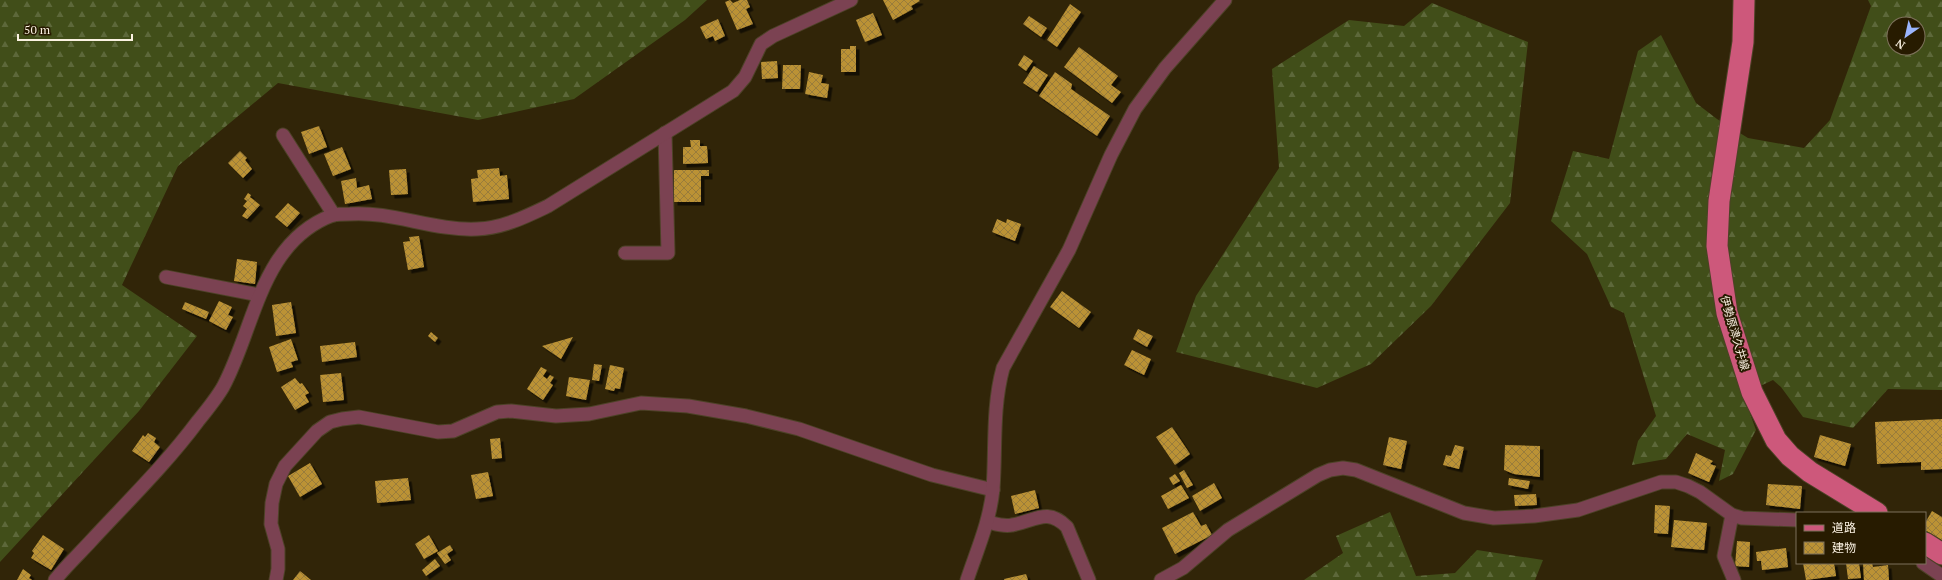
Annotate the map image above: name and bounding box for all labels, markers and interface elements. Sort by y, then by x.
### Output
scale bar [18,16,132,42]
north arrow [1886,16,1926,56]
text: 50 m [24,22,51,37]
text: N [1892,36,1908,52]
street label: 伊勢原津久井線 [1718,294,1752,372]
legend [1796,512,1926,564]
text: 道路 [1832,520,1856,535]
text: 建物 [1832,540,1856,555]

